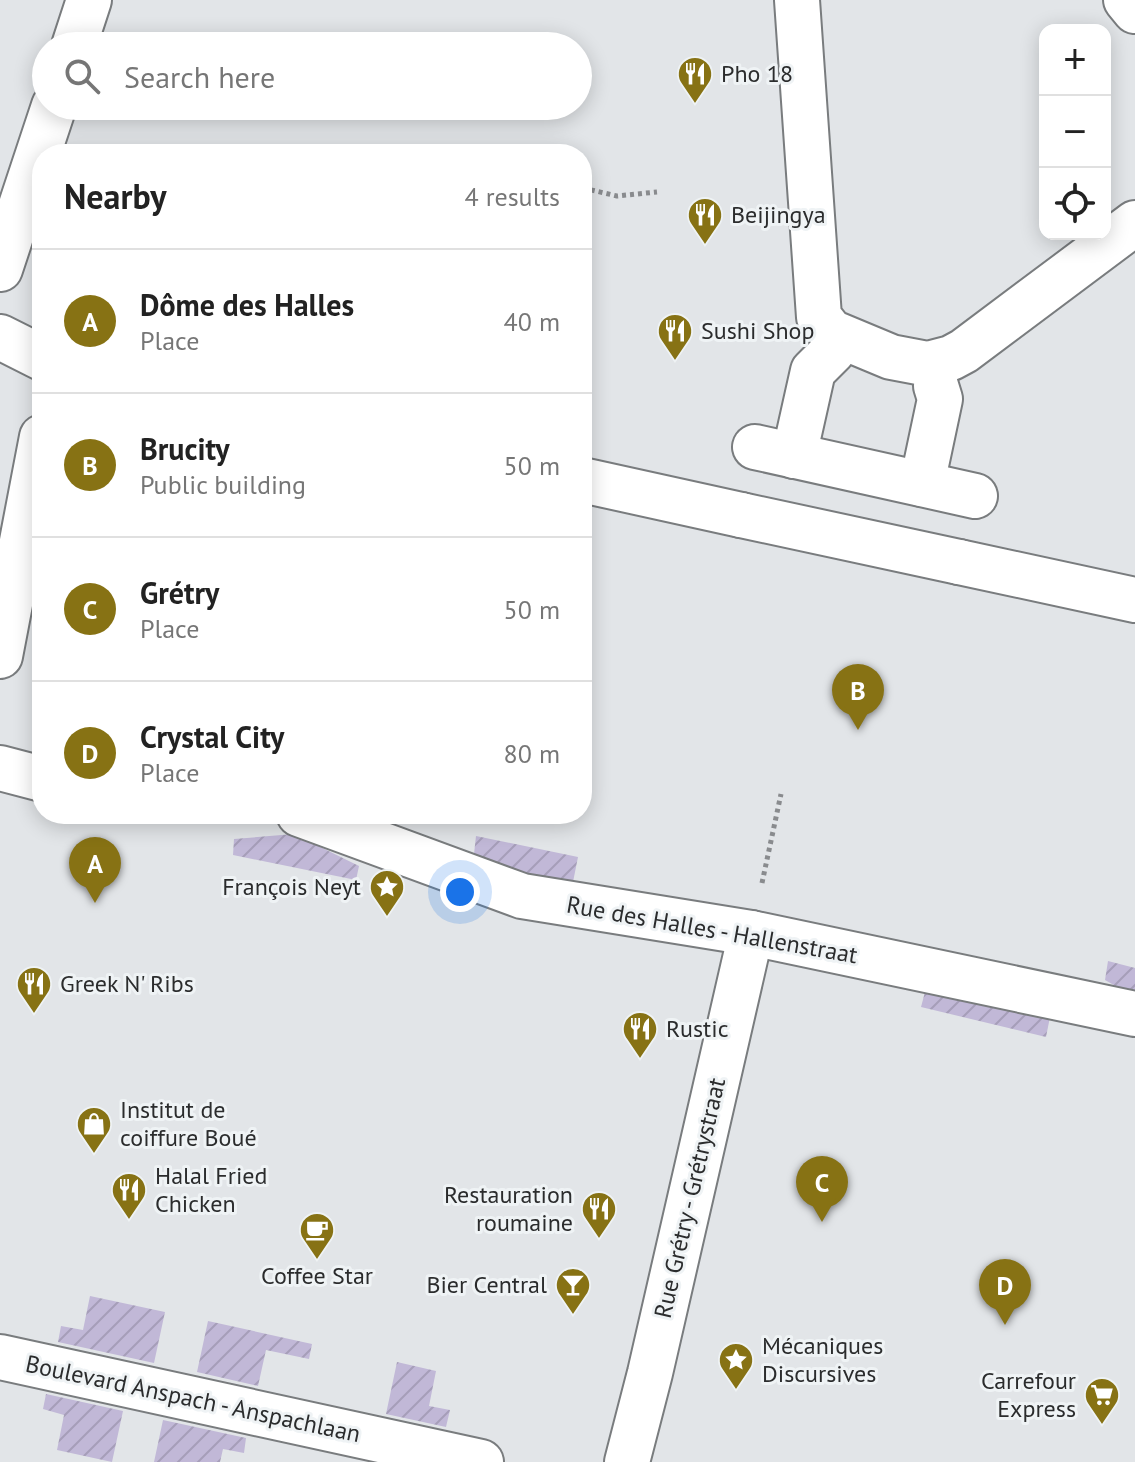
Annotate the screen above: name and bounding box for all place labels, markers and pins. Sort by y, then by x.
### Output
restaurant icon: Pho 18 [676,55,714,105]
place label: Pho 18 [721,58,793,89]
restaurant icon: Beijingya [686,196,724,246]
place label: Beijingya [731,199,826,230]
restaurant icon: Sushi Shop [656,312,694,362]
place label: Sushi Shop [701,315,814,346]
pin: B [832,664,884,730]
pin: A [69,837,121,903]
place icon: François Neyt [368,868,406,918]
place label: François Neyt [222,871,361,902]
restaurant icon: Greek N' Ribs [15,965,53,1015]
place label: Greek N' Ribs [60,968,194,999]
restaurant icon: Rustic [621,1010,659,1060]
place label: Rustic [666,1013,729,1044]
place label: Institut de coiffure Boué [120,1094,257,1153]
shop icon: Institut de coiffure Boué [75,1105,113,1155]
pin: C [796,1156,848,1222]
place label: Halal Fried Chicken [155,1160,267,1219]
restaurant icon: Halal Fried Chicken [110,1171,148,1221]
place label: Restauration roumaine [444,1179,573,1238]
restaurant icon: Restauration roumaine [580,1190,618,1240]
cafe icon: Coffee Star [298,1211,336,1261]
pin: D [979,1259,1031,1325]
place label: Coffee Star [261,1260,373,1291]
bar icon: Bier Central [554,1266,592,1316]
place label: Bier Central [426,1269,547,1300]
place label: Mécaniques Discursives [762,1330,883,1389]
place icon: Mécaniques Discursives [717,1341,755,1391]
place label: Carrefour Express [981,1365,1076,1424]
supermarket icon: Carrefour Express [1083,1376,1121,1426]

